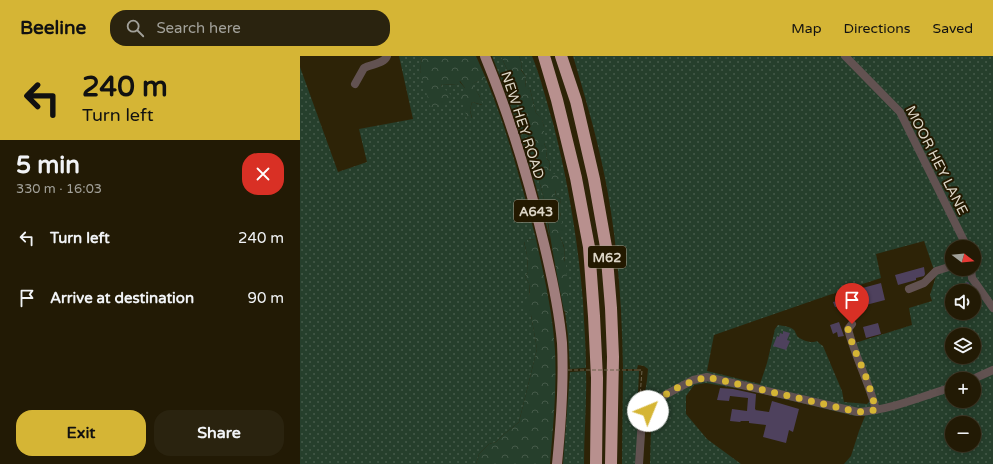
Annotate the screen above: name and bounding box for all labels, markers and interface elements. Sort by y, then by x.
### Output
search box [110,10,390,46]
text: Beeline [20,17,86,39]
icon: search [124,17,146,39]
text: Search here [156,19,241,37]
text: Map [791,20,822,37]
text: Directions [844,20,911,37]
text: Saved [933,20,973,37]
street label: NEW HEY ROAD [497,69,548,181]
text: 240 m [82,70,168,104]
icon: left [16,72,68,124]
street label: MOOR HEY LANE [902,103,971,218]
text: Turn left [82,104,154,126]
text: 5 min [16,151,80,180]
button: close [242,153,284,195]
text: 330 m · 16:03 [16,181,102,197]
road number: A643 [514,200,558,222]
icon: left [16,227,38,249]
text: Turn left [50,229,110,247]
text: 240 m [238,229,284,247]
north arrow [945,240,981,276]
map controls [945,240,981,452]
road number: M62 [588,246,626,268]
pin [835,283,869,324]
button: sound [945,284,981,320]
icon: arrive [16,287,38,309]
text: Arrive at destination [50,289,194,307]
text: 90 m [247,289,284,307]
icon: arrive [841,289,863,311]
button: layers [945,328,981,364]
button: + [945,372,981,408]
position arrow [627,390,669,432]
button: Exit [16,410,146,456]
button: Share [154,410,284,456]
button: − [945,416,981,452]

